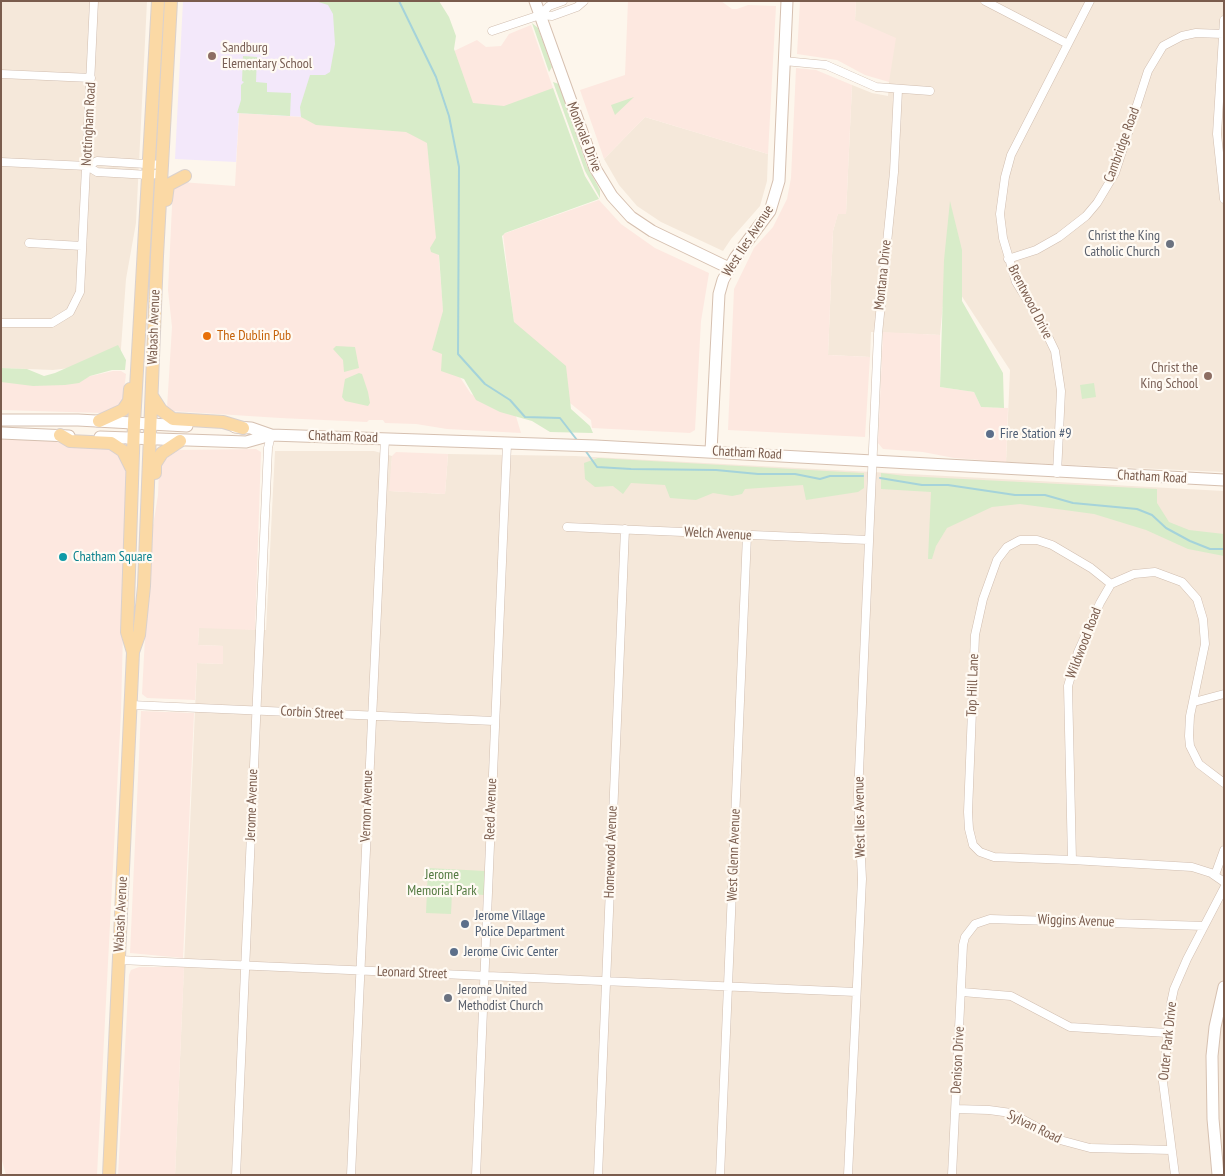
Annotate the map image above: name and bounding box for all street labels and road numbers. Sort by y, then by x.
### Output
street label: Nottingham Road [78,81,100,167]
street label: Montvale Drive [563,100,605,174]
street label: Cambridge Road [1101,105,1143,185]
street label: West Iles Avenue [719,202,777,280]
street label: Montana Drive [871,239,895,311]
street label: Brentwood Drive [1004,262,1056,342]
street label: Wabash Avenue [144,289,164,365]
street label: Chatham Road [308,427,378,447]
street label: Chatham Road [712,443,782,463]
street label: Chatham Road [1117,467,1187,487]
street label: Welch Avenue [684,524,752,544]
street label: Wildwood Road [1063,605,1105,681]
street label: Top Hill Lane [964,653,982,717]
street label: Corbin Street [280,703,344,723]
street label: Jerome Avenue [242,769,262,841]
street label: Vernon Avenue [357,770,377,842]
street label: West Iles Avenue [851,776,869,858]
street label: Reed Avenue [482,778,500,840]
street label: Homewood Avenue [601,805,621,899]
street label: West Glenn Avenue [724,808,744,902]
street label: Wabash Avenue [111,876,131,952]
street label: Wiggins Avenue [1037,911,1115,931]
street label: Leonard Street [376,963,448,983]
street label: Outer Park Drive [1156,1001,1180,1081]
street label: Denison Drive [948,1026,968,1094]
street label: Sylvan Road [1004,1107,1064,1147]

